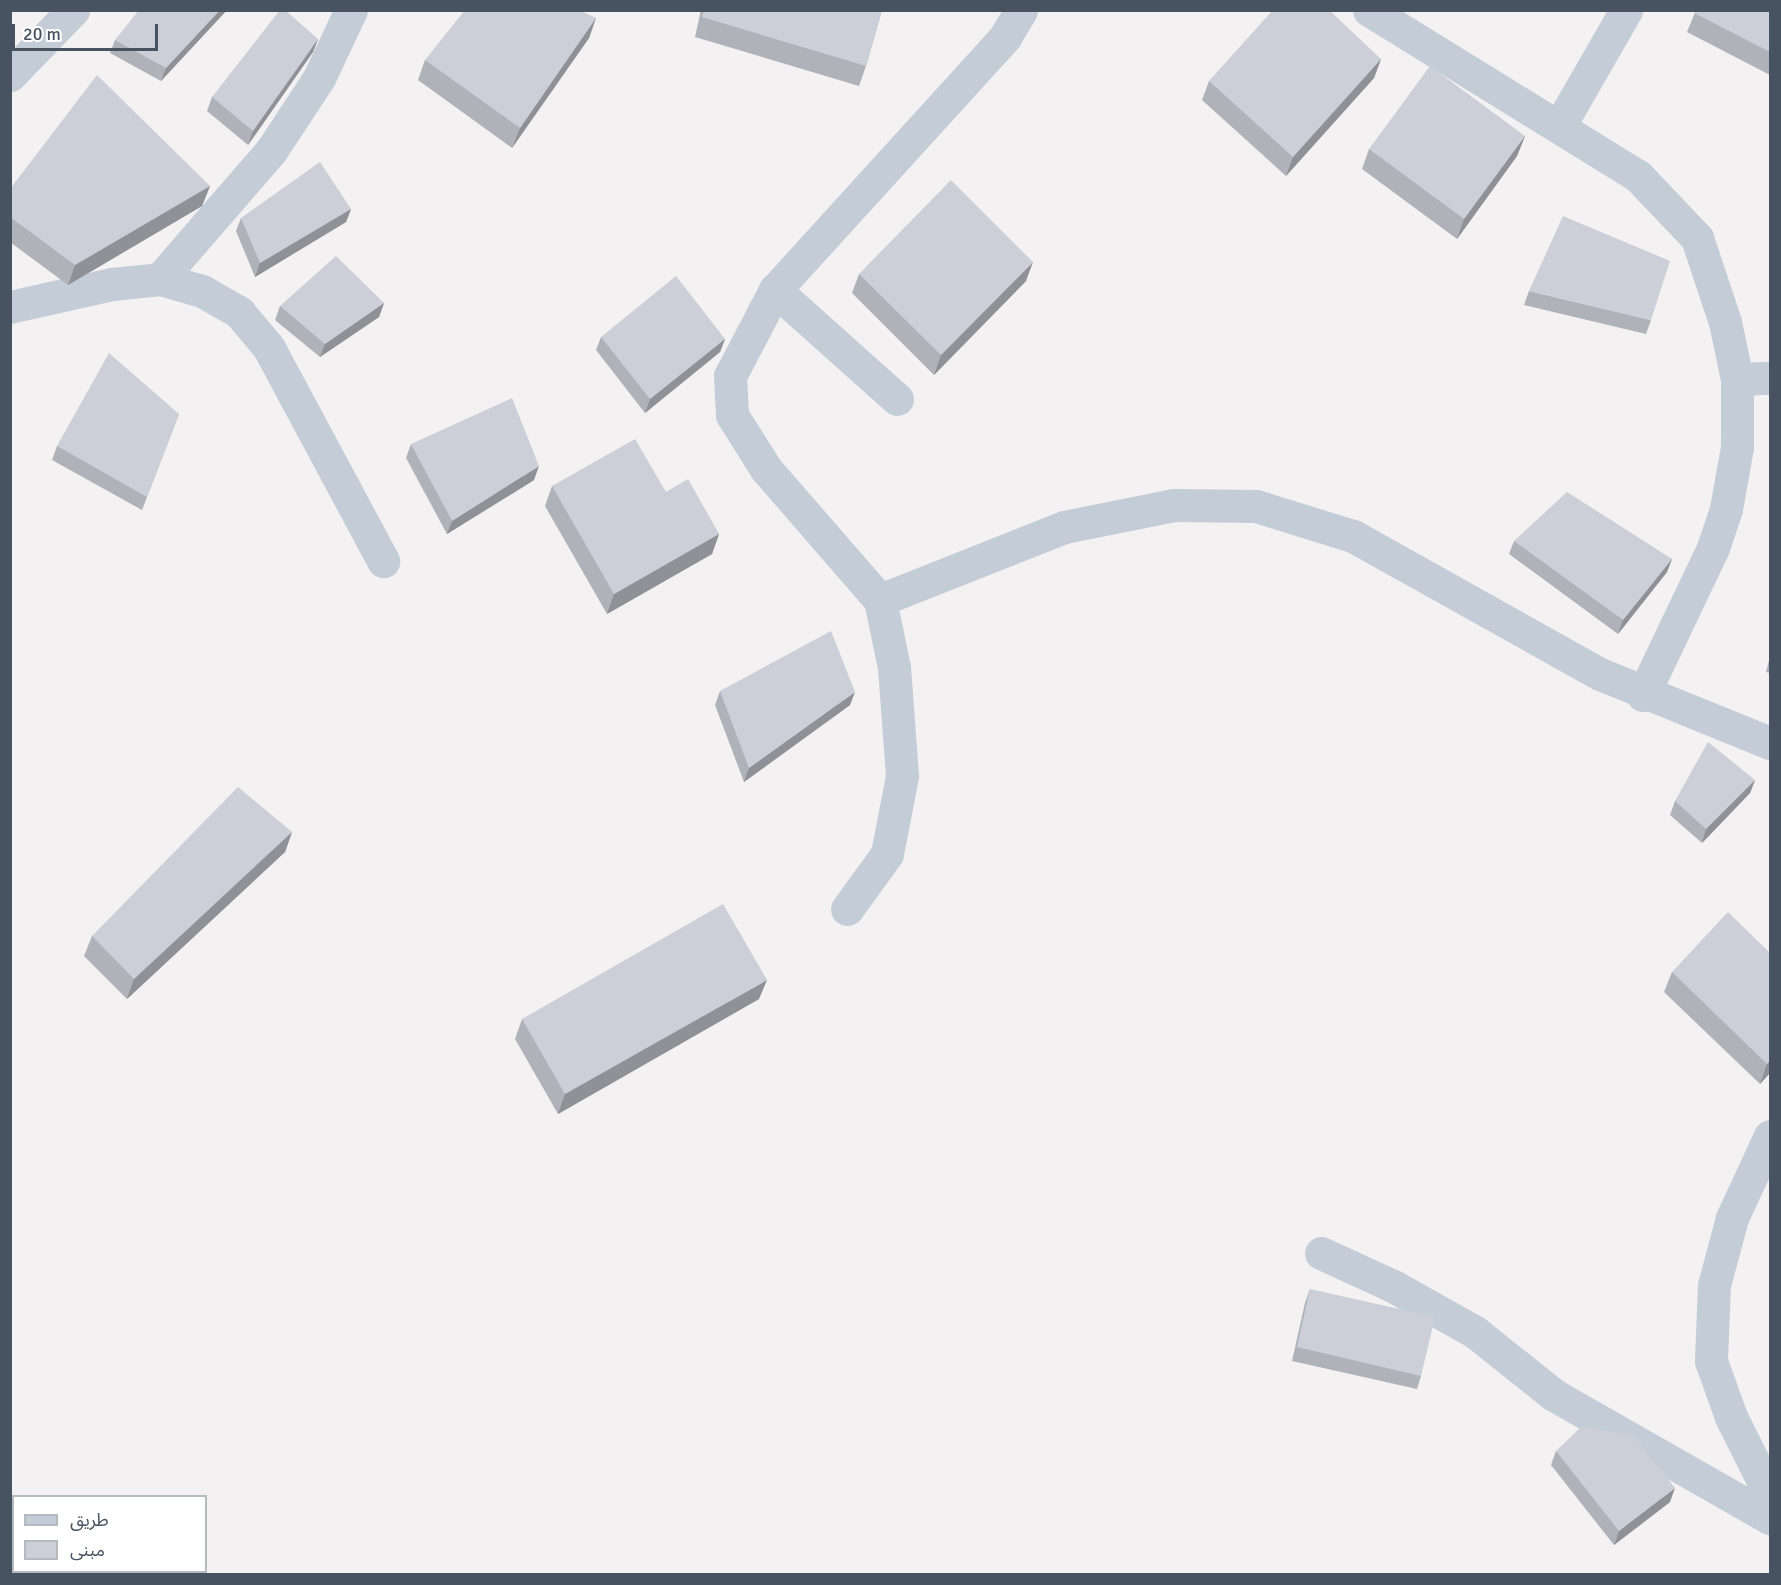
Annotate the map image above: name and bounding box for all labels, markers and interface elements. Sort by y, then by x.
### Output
scale bar [15,12,160,50]
text: 20 m [23,23,61,45]
legend [12,1495,207,1573]
text: طريق [70,1509,109,1531]
text: مبنى [70,1539,105,1561]

